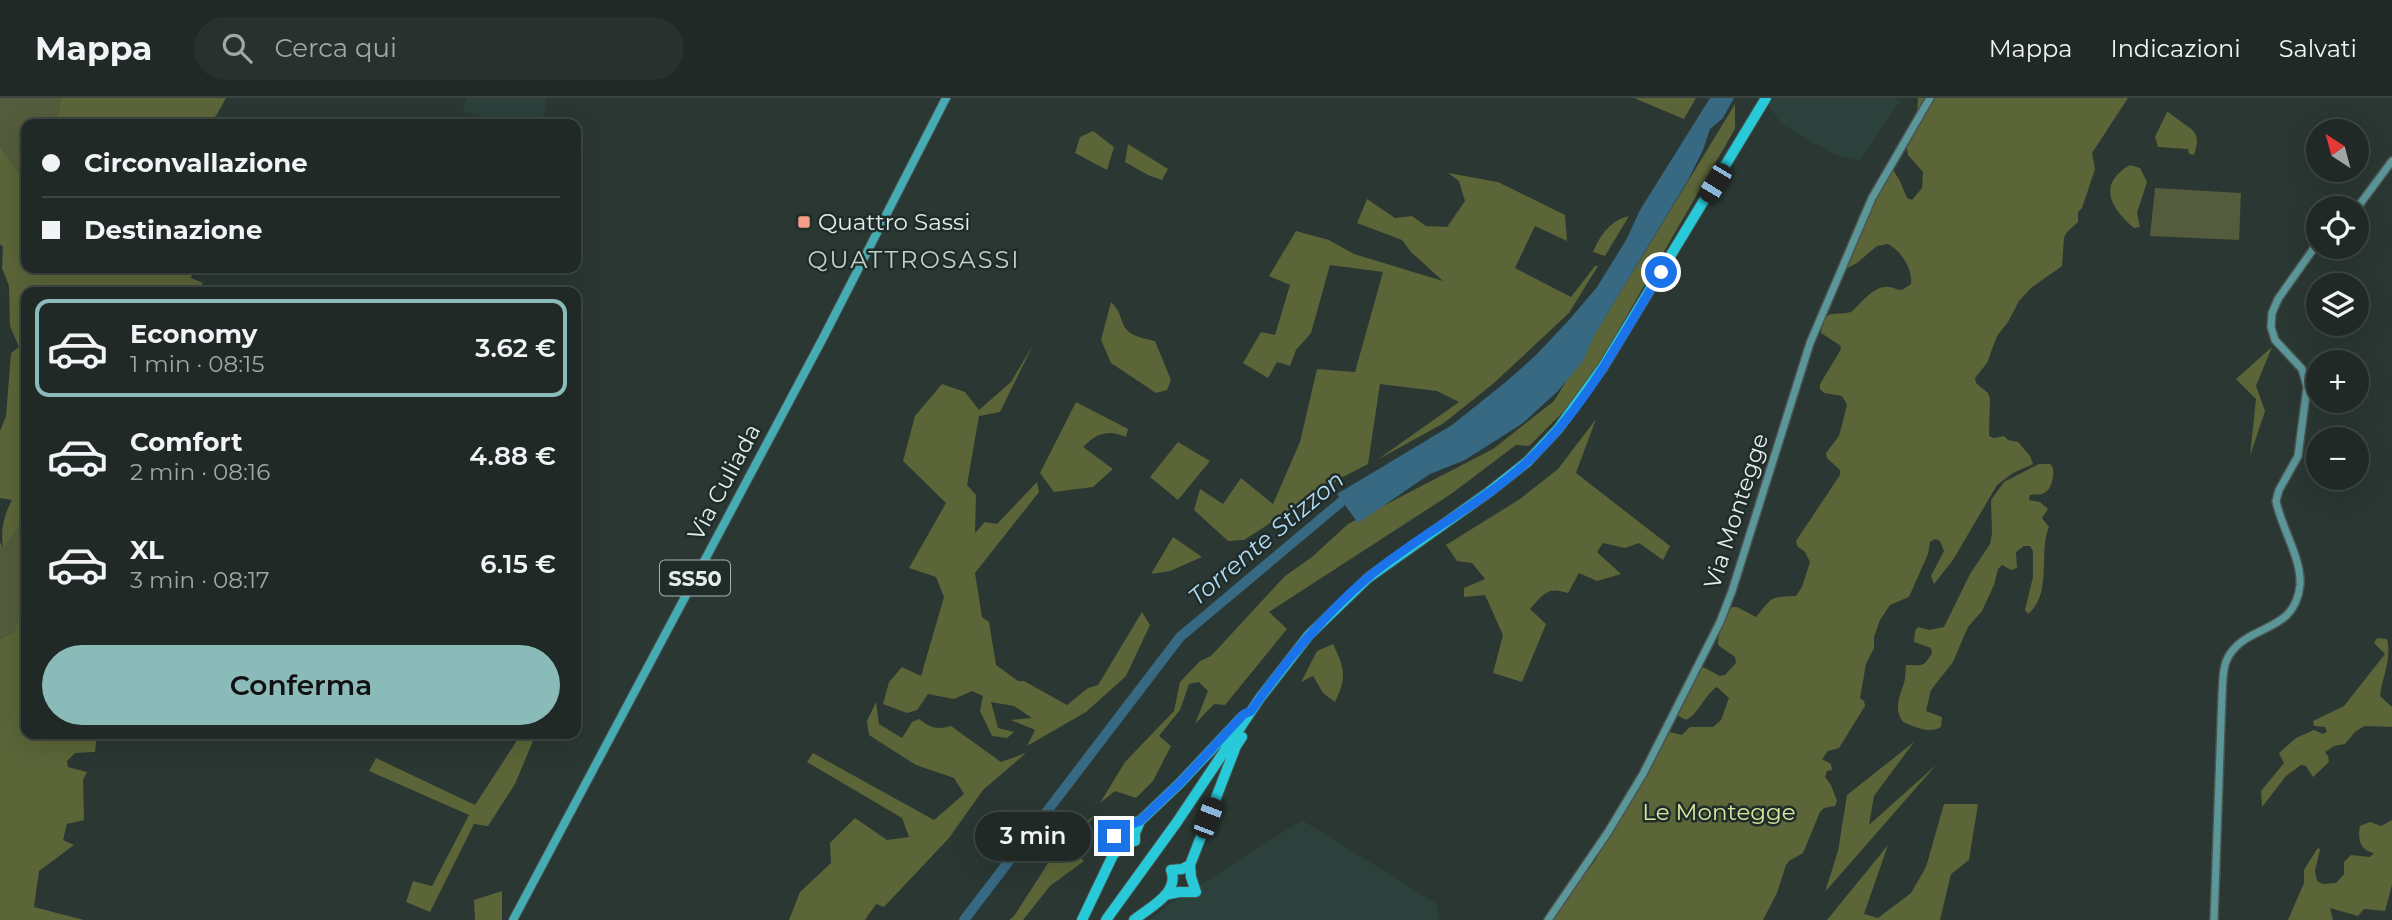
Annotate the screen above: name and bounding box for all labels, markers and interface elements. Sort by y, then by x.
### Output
search box [194,17,684,80]
text: Mappa [35,28,152,68]
icon: search [218,29,256,67]
text: Cerca qui [274,32,397,64]
text: Mappa [1989,34,2072,63]
text: Indicazioni [2110,34,2241,63]
text: Salvati [2279,34,2357,63]
north arrow [2306,119,2370,182]
map controls [2306,119,2369,490]
text: Circonvallazione [84,147,308,179]
car [1696,160,1735,206]
button: locate [2306,196,2369,259]
place label: Quattro Sassi [818,208,970,236]
text: Destinazione [84,214,262,246]
marker: Quattro Sassi [796,214,812,230]
district label: QUATTROSASSI [807,245,1021,274]
route start [1645,256,1677,288]
button: layers [2306,273,2369,336]
icon: car [46,317,109,380]
text: Economy [130,318,257,350]
text: 3.62 € [475,332,556,364]
text: 1 min · 08:15 [130,350,264,378]
button: + [2306,350,2369,413]
street label: Via Culiada [682,419,766,545]
icon: car [46,425,109,488]
text: Comfort [130,426,242,458]
button: − [2306,427,2369,490]
street label: Via Montegge [1698,430,1774,592]
text: 4.88 € [469,440,556,472]
text: 2 min · 08:16 [130,458,270,486]
water label: Torrente Stizzon [1183,465,1349,611]
icon: car [46,533,109,596]
text: XL [130,534,164,566]
text: 6.15 € [480,548,556,580]
road number: SS50 [660,560,730,596]
text: 3 min · 08:17 [130,566,270,594]
button: Conferma [42,645,560,725]
car [1191,795,1226,841]
park label: Le Montegge [1642,798,1796,826]
callout: 3 min [974,812,1090,860]
route end [1098,820,1130,852]
text: 3 min [1000,822,1066,850]

